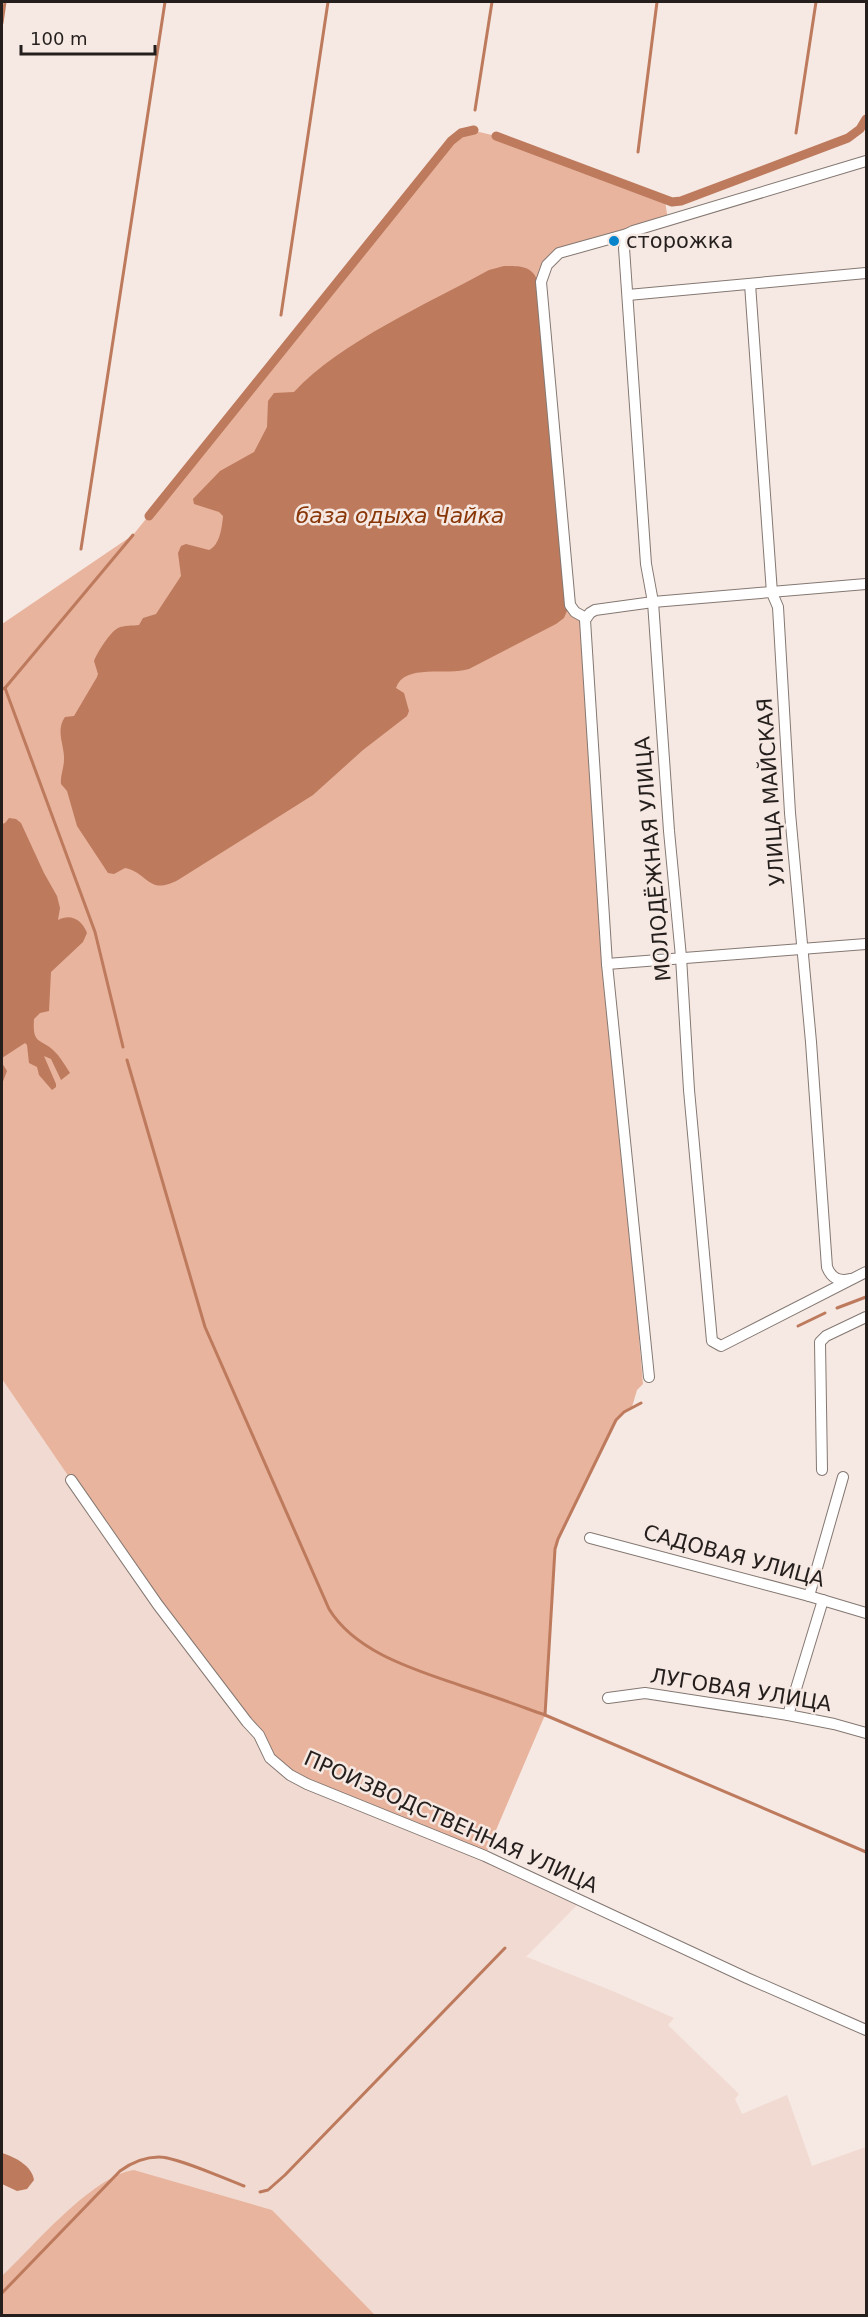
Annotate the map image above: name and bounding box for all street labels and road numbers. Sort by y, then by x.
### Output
street label: УЛИЦА МАЙСКАЯ [751,697,790,887]
street label: МОЛОДЁЖНАЯ УЛИЦА [629,735,676,982]
street label: САДОВАЯ УЛИЦА [641,1520,828,1592]
street label: ЛУГОВАЯ УЛИЦА [649,1664,834,1716]
street label: ПРОИЗВОДСТВЕННАЯ УЛИЦА [300,1746,602,1898]

